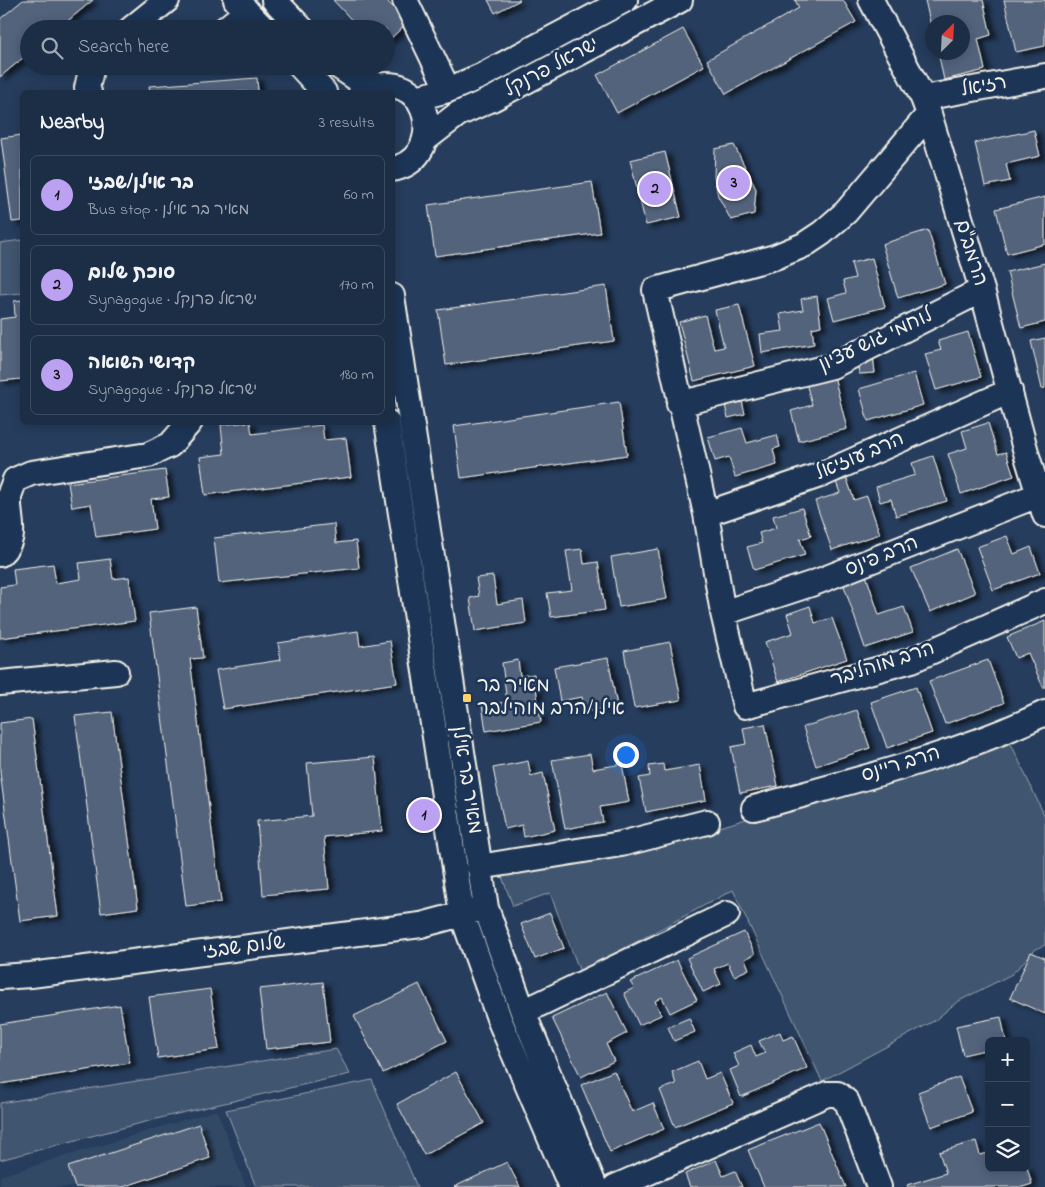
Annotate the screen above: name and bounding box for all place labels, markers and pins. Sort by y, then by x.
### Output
pin: 3 [718,164,750,202]
pin: 2 [639,170,671,208]
place label: מאיר בר אילן/הרב מוהילבר [477,672,625,724]
marker: מאיר בר אילן/הרב מוהילבר [461,692,473,704]
pin: 1 [408,796,440,834]

